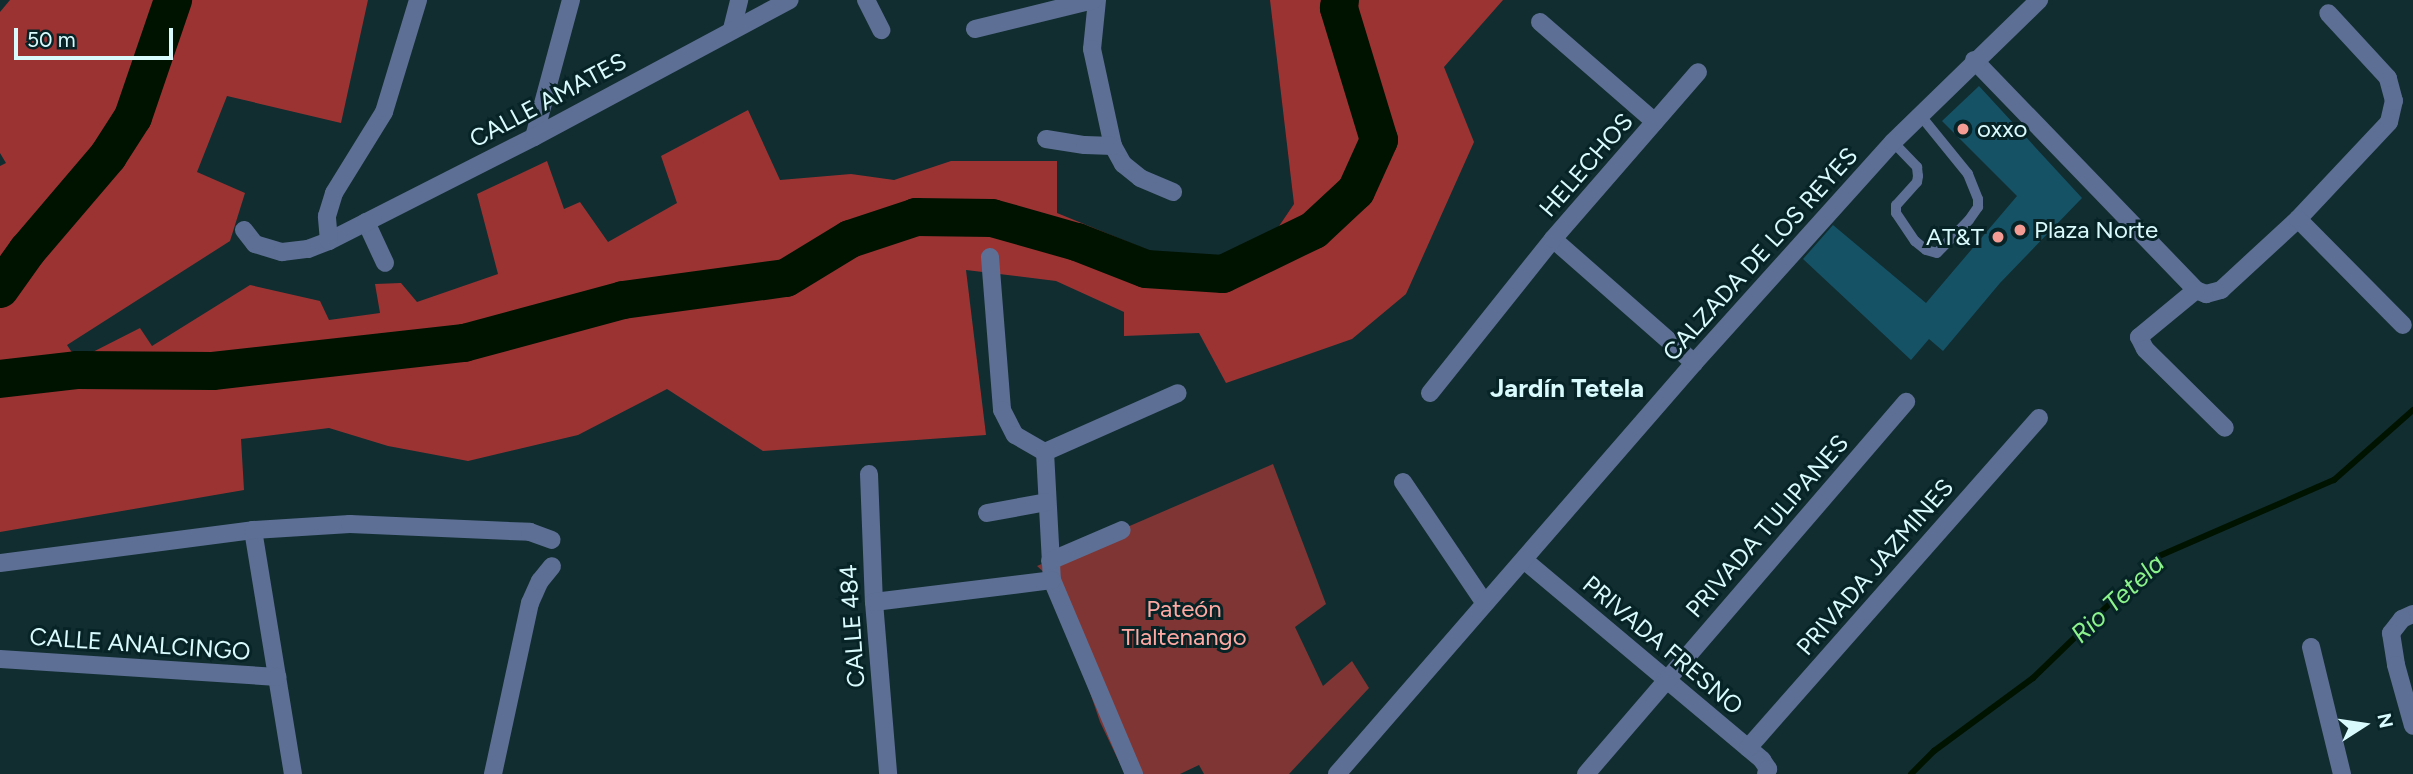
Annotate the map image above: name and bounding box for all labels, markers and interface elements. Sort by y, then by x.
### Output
scale bar [18,14,177,58]
text: 50 m [27,27,76,52]
street label: CALLE AMATES [465,47,631,153]
street label: HELECHOS [1533,107,1639,223]
place label: oxxo [1977,115,2027,143]
marker: oxxo [1955,121,1971,137]
street label: CALZADA DE LOS REYES [1657,141,1863,367]
place label: Plaza Norte [2034,216,2158,244]
marker: Plaza Norte [2012,222,2028,238]
place label: AT&T [1926,223,1984,251]
marker: AT&T [1990,229,2006,245]
district label: Jardín Tetela [1490,373,1644,405]
street label: PRIVADA TULIPANES [1680,429,1854,623]
street label: PRIVADA JAZMINES [1791,473,1959,661]
water label: Rio Tetela [2065,548,2171,650]
street label: CALLE 484 [833,564,871,688]
street label: PRIVADA FRESNO [1577,570,1749,720]
park label: Pateón Tlaltenango [1121,595,1247,651]
street label: CALLE ANALCINGO [29,622,251,666]
north arrow [2329,690,2399,760]
text: N [2372,711,2398,730]

